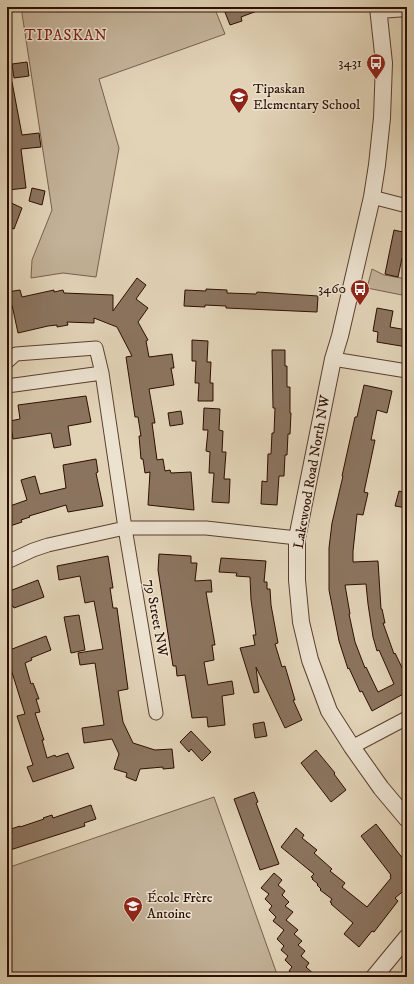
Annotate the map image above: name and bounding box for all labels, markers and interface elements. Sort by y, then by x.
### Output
district label: TIPASKAN [24,26,108,45]
bus stop icon: 3431 [365,52,387,80]
place label: 3431 [338,54,362,72]
place label: Tipaskan Elementary School [253,80,361,114]
school or university icon: Tipaskan Elementary School [228,86,250,114]
bus stop icon: 3460 [349,278,371,306]
place label: 3460 [318,280,346,298]
street label: Lakewood Road North NW [290,394,334,550]
street label: 79 Street NW [140,578,172,658]
place label: École Frère Antoine [147,889,213,923]
school or university icon: École Frère Antoine [122,895,144,923]

